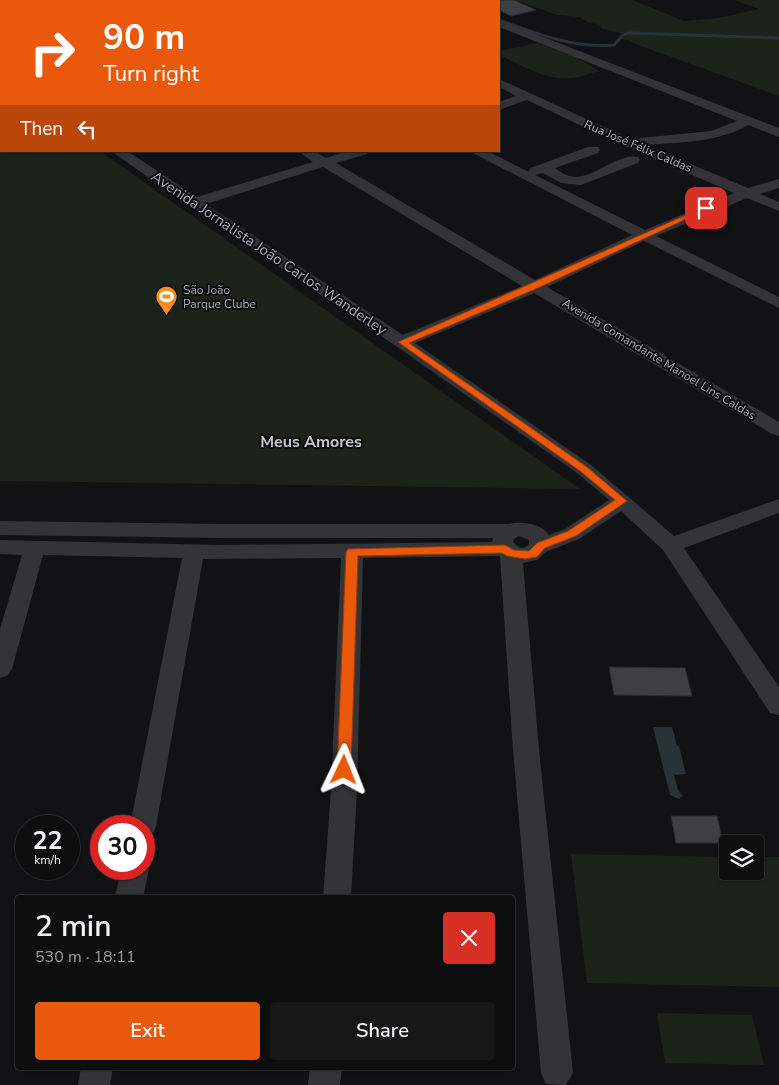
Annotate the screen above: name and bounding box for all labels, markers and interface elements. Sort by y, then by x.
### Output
text: 90 m [103,14,185,61]
icon: right [20,20,85,85]
text: Turn right [103,59,199,89]
icon: left [73,115,101,143]
text: Then [20,116,63,142]
street label: Rua José Félix Caldas [582,116,694,176]
street label: Avenida Jornalista João Carlos Wanderley [147,166,391,340]
pin [685,187,727,229]
icon: arrive [692,194,720,222]
place label: São João Parque Clube [183,282,256,312]
sports icon: São João Parque Clube [155,285,179,316]
street label: Avenida Comandante Manoel Lins Caldas [559,295,759,424]
district label: Meus Amores [260,431,362,453]
position arrow [317,743,369,795]
speed limit sign: 30 [90,815,155,880]
text: 22 [32,824,63,858]
map controls [719,835,764,880]
button: layers [719,835,764,880]
text: km/h [34,852,61,868]
text: 2 min [35,906,111,947]
button: close [443,912,495,964]
text: 530 m · 18:11 [35,946,136,968]
button: Exit [35,1002,260,1060]
button: Share [270,1002,495,1060]

